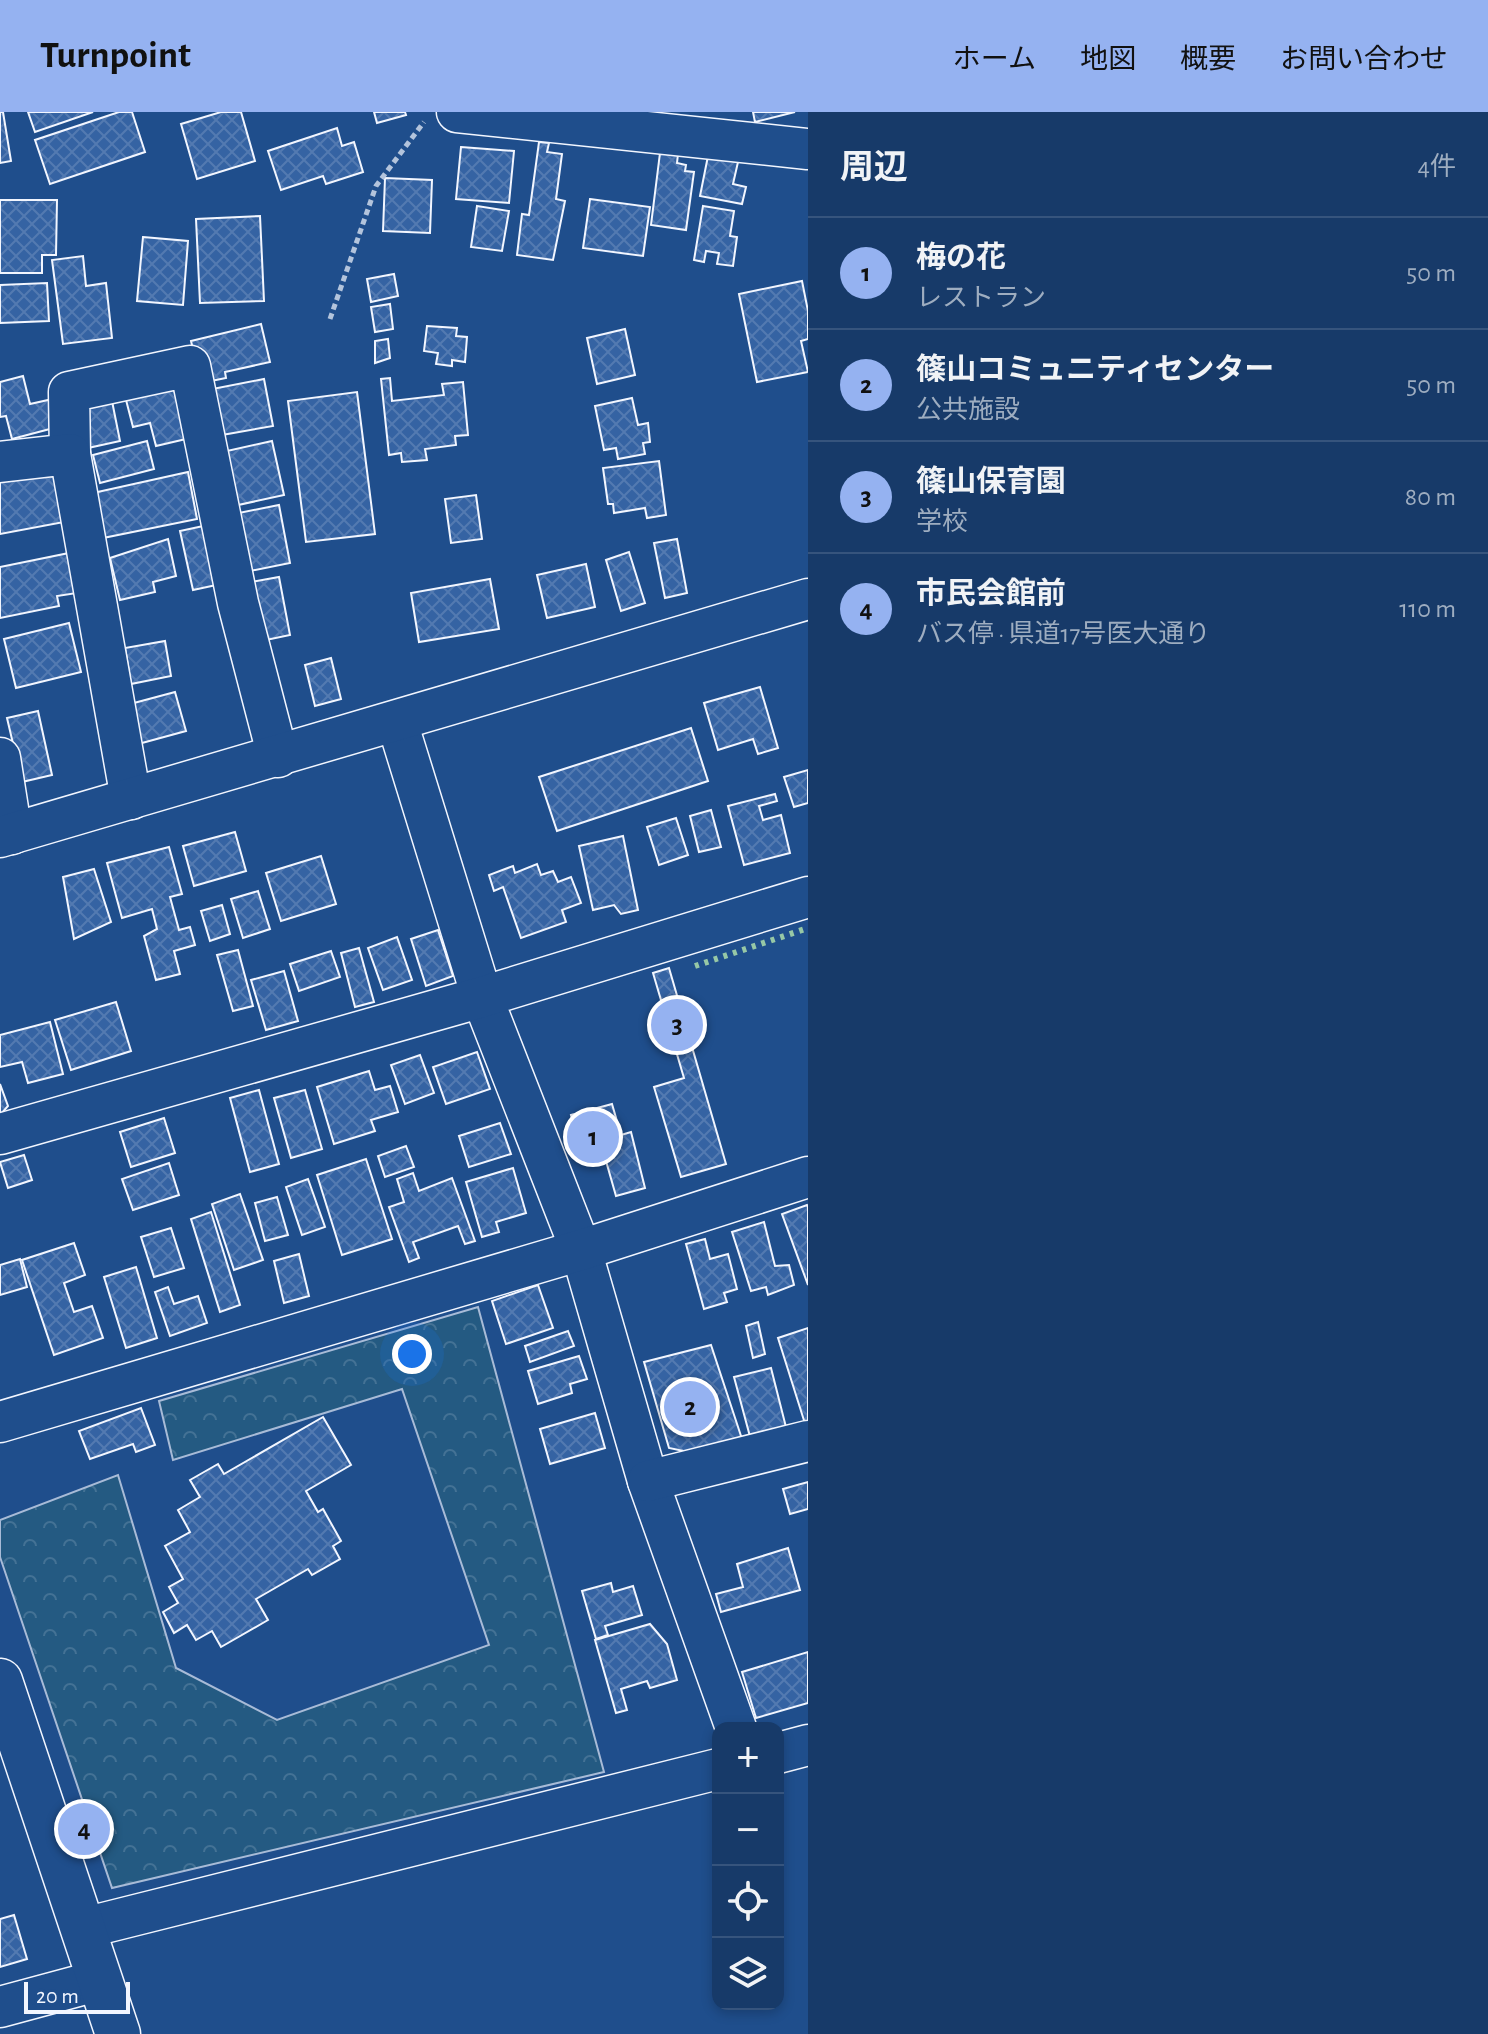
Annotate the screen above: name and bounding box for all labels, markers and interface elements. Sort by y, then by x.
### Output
text: Turnpoint [40,37,191,75]
text: ホーム [953,46,1036,74]
text: 地図 [1080,46,1136,74]
text: 概要 [1180,46,1236,74]
text: お問い合わせ [1280,46,1448,74]
text: 周辺 [840,151,908,185]
text: 4件 [1417,154,1456,180]
text: 梅の花 [916,243,1006,273]
text: 1 [861,260,871,286]
text: 50 m [1406,260,1456,286]
text: レストラン [916,285,1046,311]
text: 篠山コミュニティセンター [916,355,1274,385]
text: 2 [860,372,872,398]
text: 50 m [1406,372,1456,398]
text: 公共施設 [916,397,1020,423]
text: 篠山保育園 [916,467,1066,497]
text: 3 [860,484,872,510]
text: 80 m [1405,484,1456,510]
text: 学校 [916,509,968,535]
text: 市民会館前 [916,579,1066,609]
text: 4 [859,596,873,622]
text: 110 m [1399,596,1456,622]
text: バス停 · 県道17号医大通り [916,621,1210,647]
pin: 3 [651,995,703,1055]
pin: 1 [567,1107,619,1167]
your location [392,1334,432,1374]
pin: 2 [664,1377,716,1437]
map controls [712,1722,784,2010]
button: + [712,1722,784,1794]
button: − [712,1794,784,1866]
pin: 4 [58,1799,110,1859]
button: locate [712,1866,784,1938]
button: layers [712,1938,784,2010]
scale bar [24,1978,130,2014]
text: 20 m [36,1985,79,2007]

